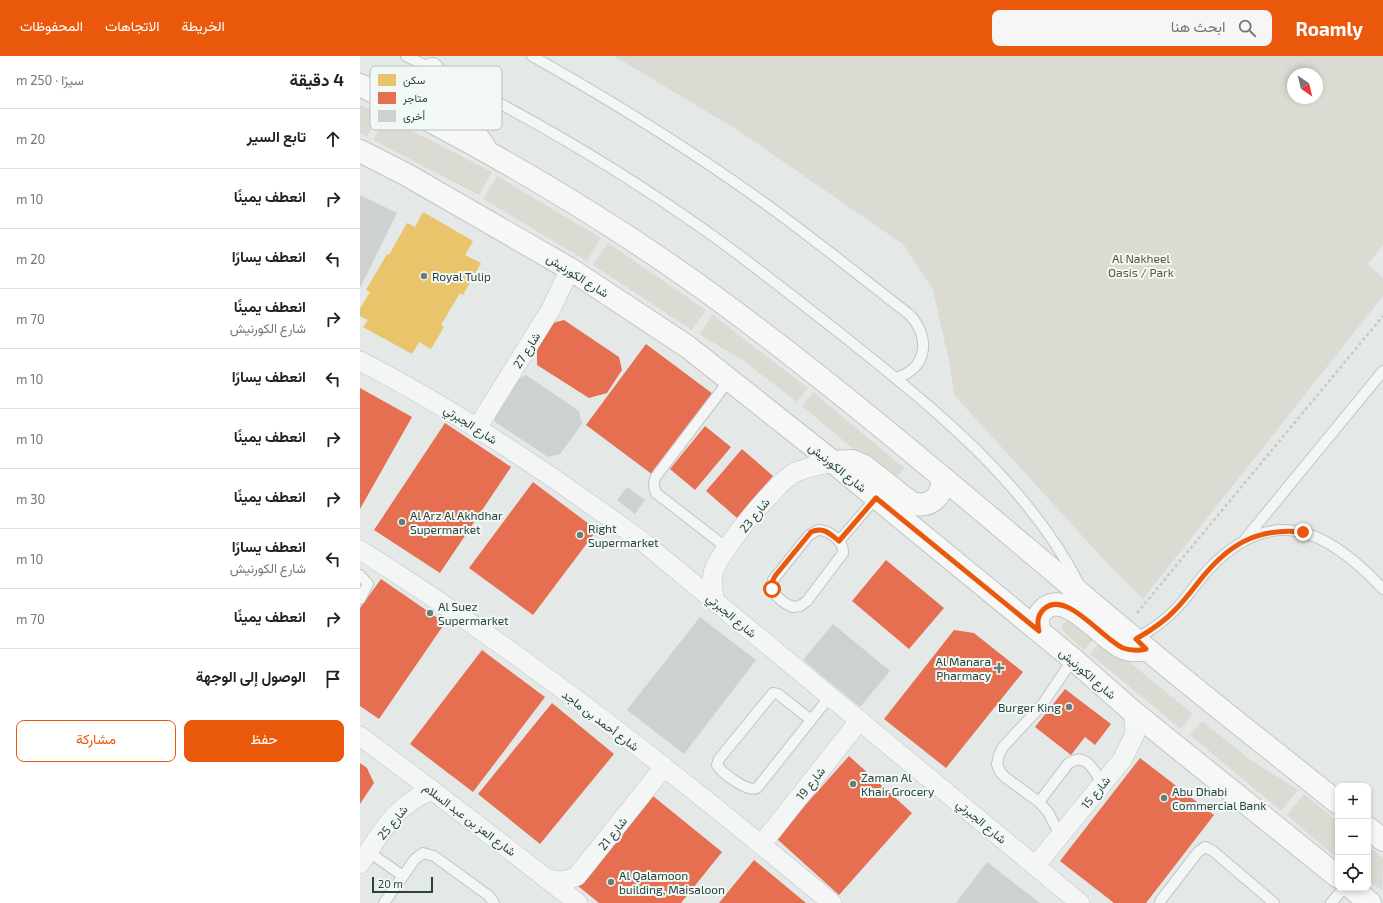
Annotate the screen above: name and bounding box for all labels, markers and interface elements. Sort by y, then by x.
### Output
search box [992,10,1272,46]
text: المحفوظات [20,17,83,34]
text: الاتجاهات [105,17,159,34]
text: الخريطة [181,17,225,34]
text: ابحث هنا [1171,17,1226,35]
icon: search [1236,17,1258,39]
text: Roamly [1296,17,1363,40]
legend [370,66,502,130]
north arrow [1287,68,1323,104]
text: 4 دقيقة [289,69,344,89]
text: سيرًا · 250 m [16,72,84,88]
text: سكن [403,73,426,87]
text: متاجر [402,91,428,105]
text: أخرى [403,109,425,123]
text: تابع السير [247,127,306,145]
icon: ahead [322,128,344,150]
text: 20 m [16,131,45,147]
text: انعطف يمينًا [234,187,306,205]
icon: right [322,188,344,210]
text: 10 m [16,191,43,207]
text: انعطف يسارًا [232,247,306,265]
icon: left [322,248,344,270]
street label: شارع الكورنيش [543,250,612,302]
text: 20 m [16,251,45,267]
park label: Al Nakheel Oasis / Park [1108,251,1174,279]
place label: Royal Tulip [432,269,491,283]
marker: Royal Tulip [419,271,429,281]
text: انعطف يمينًا [234,297,306,315]
icon: right [322,308,344,330]
text: 70 m [16,311,45,327]
text: شارع الكورنيش [230,320,306,336]
street label: شارع 27 [510,329,545,372]
text: انعطف يسارًا [232,367,306,385]
icon: left [322,368,344,390]
text: 10 m [16,371,43,387]
street label: شارع الجبرتي [440,402,500,450]
text: انعطف يمينًا [234,427,306,445]
icon: right [322,428,344,450]
text: 10 m [16,431,43,447]
street label: شارع الكورنيش [804,439,870,497]
text: انعطف يمينًا [234,487,306,505]
icon: right [322,488,344,510]
text: 30 m [16,491,45,507]
street label: شارع 23 [736,495,774,537]
place label: Al Arz Al Akhdhar Supermarket [410,508,503,536]
marker: Al Arz Al Akhdhar Supermarket [397,517,407,527]
place label: Right Supermarket [588,521,659,549]
route end [1294,523,1312,541]
marker: Right Supermarket [575,530,585,540]
text: انعطف يسارًا [232,537,306,555]
icon: left [322,548,344,570]
text: 10 m [16,551,43,567]
text: شارع الكورنيش [230,560,306,576]
route start [763,580,781,598]
street label: شارع الجبرتي [702,590,760,643]
place label: Al Suez Supermarket [438,599,509,627]
text: انعطف يمينًا [234,607,306,625]
icon: right [322,608,344,630]
marker: Al Suez Supermarket [425,608,435,618]
text: 70 m [16,611,45,627]
street label: شارع الكورنيش [1055,645,1119,704]
place label: Al Manara Pharmacy [936,654,992,682]
marker: Al Manara Pharmacy [994,663,1004,673]
text: الوصول إلى الوجهة [196,667,306,685]
icon: arrive [322,668,344,690]
street label: شارع أحمد بن ماجد [558,687,642,756]
place label: Burger King [998,700,1061,714]
marker: Burger King [1064,702,1074,712]
button: مشاركة [16,720,176,762]
button: حفظ [184,720,344,762]
street label: شارع 19 [793,764,830,804]
place label: Zaman Al Khair Grocery [861,770,935,798]
street label: شارع 15 [1078,773,1115,813]
marker: Zaman Al Khair Grocery [848,779,858,789]
street label: شارع العز بن عبد السلام [419,780,519,861]
map controls [1335,783,1371,891]
button: + [1335,783,1371,819]
place label: Abu Dhabi Commercial Bank [1172,784,1266,812]
marker: Abu Dhabi Commercial Bank [1159,793,1169,803]
street label: شارع الجبرتي [952,796,1010,849]
street label: شارع 25 [374,802,412,844]
street label: شارع 21 [595,814,632,854]
button: − [1335,819,1371,855]
button: locate [1335,855,1371,891]
place label: Al Qalamoon building, Maisaloon [619,868,725,896]
scale bar [372,875,433,894]
text: 20 m [378,877,403,890]
marker: Al Qalamoon building, Maisaloon [606,877,616,887]

